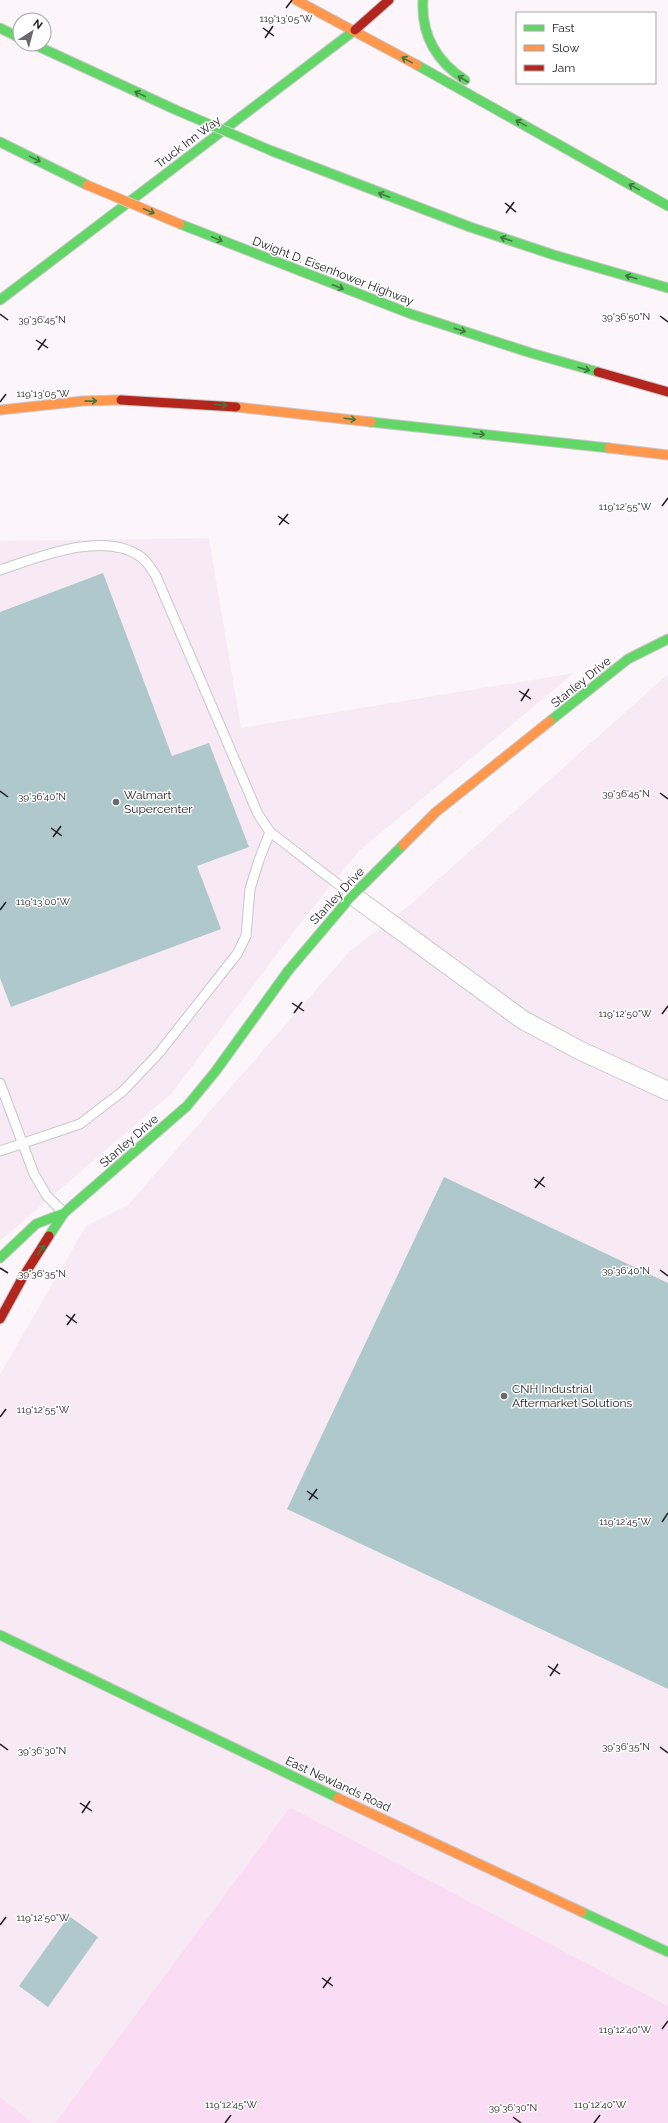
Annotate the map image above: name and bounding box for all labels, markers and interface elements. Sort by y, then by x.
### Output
north arrow [12,12,52,52]
legend [516,12,656,84]
text: 119°13'05"W [259,13,313,24]
text: N [30,17,45,32]
text: Fast [552,21,575,35]
text: Slow [552,41,579,55]
one-way arrow [401,55,413,63]
text: Jam [552,61,575,75]
one-way arrow [457,75,469,83]
one-way arrow [135,90,147,97]
street label: Truck Inn Way [153,113,224,171]
one-way arrow [515,119,527,127]
one-way arrow [29,156,41,163]
one-way arrow [628,183,640,191]
one-way arrow [378,190,390,198]
one-way arrow [143,208,155,215]
street label: Dwight D. Eisenhower Highway [250,234,416,308]
one-way arrow [500,235,513,242]
one-way arrow [210,236,222,243]
one-way arrow [624,273,637,280]
one-way arrow [331,283,343,291]
text: 39°36'50"N [602,311,650,322]
text: 39°36'45"N [18,314,66,325]
one-way arrow [454,327,466,335]
one-way arrow [578,365,591,373]
text: 119°13'05"W [16,388,70,399]
one-way arrow [84,397,97,405]
one-way arrow [214,401,227,409]
one-way arrow [343,415,356,423]
one-way arrow [472,430,485,438]
text: 119°12'55"W [599,501,652,512]
street label: Stanley Drive [548,654,614,710]
place label: Walmart Supercenter [124,788,193,816]
text: 39°36'45"N [602,788,650,799]
text: 39°36'40"N [18,791,66,802]
marker: Walmart Supercenter [111,797,121,807]
street label: Stanley Drive [307,865,367,927]
text: 119°13'00"W [16,896,70,907]
text: 119°12'50"W [599,1008,652,1019]
street label: Stanley Drive [97,1112,161,1170]
one-way arrow [37,1244,45,1255]
text: 39°36'40"N [602,1265,650,1276]
text: 39°36'35"N [18,1268,66,1279]
place label: CNH Industrial Aftermarket Solutions [512,1382,633,1410]
marker: CNH Industrial Aftermarket Solutions [499,1391,509,1401]
text: 119°12'55"W [17,1404,70,1415]
text: 119°12'45"W [599,1516,651,1527]
text: 39°36'35"N [602,1741,650,1752]
text: 39°36'30"N [18,1745,66,1756]
street label: East Newlands Road [283,1753,393,1815]
text: 119°12'50"W [17,1912,70,1923]
text: 119°12'40"W [599,2024,652,2035]
text: 119°12'45"W [205,2099,257,2110]
text: 119°12'40"W [574,2099,627,2110]
text: 39°36'30"N [489,2102,537,2113]

